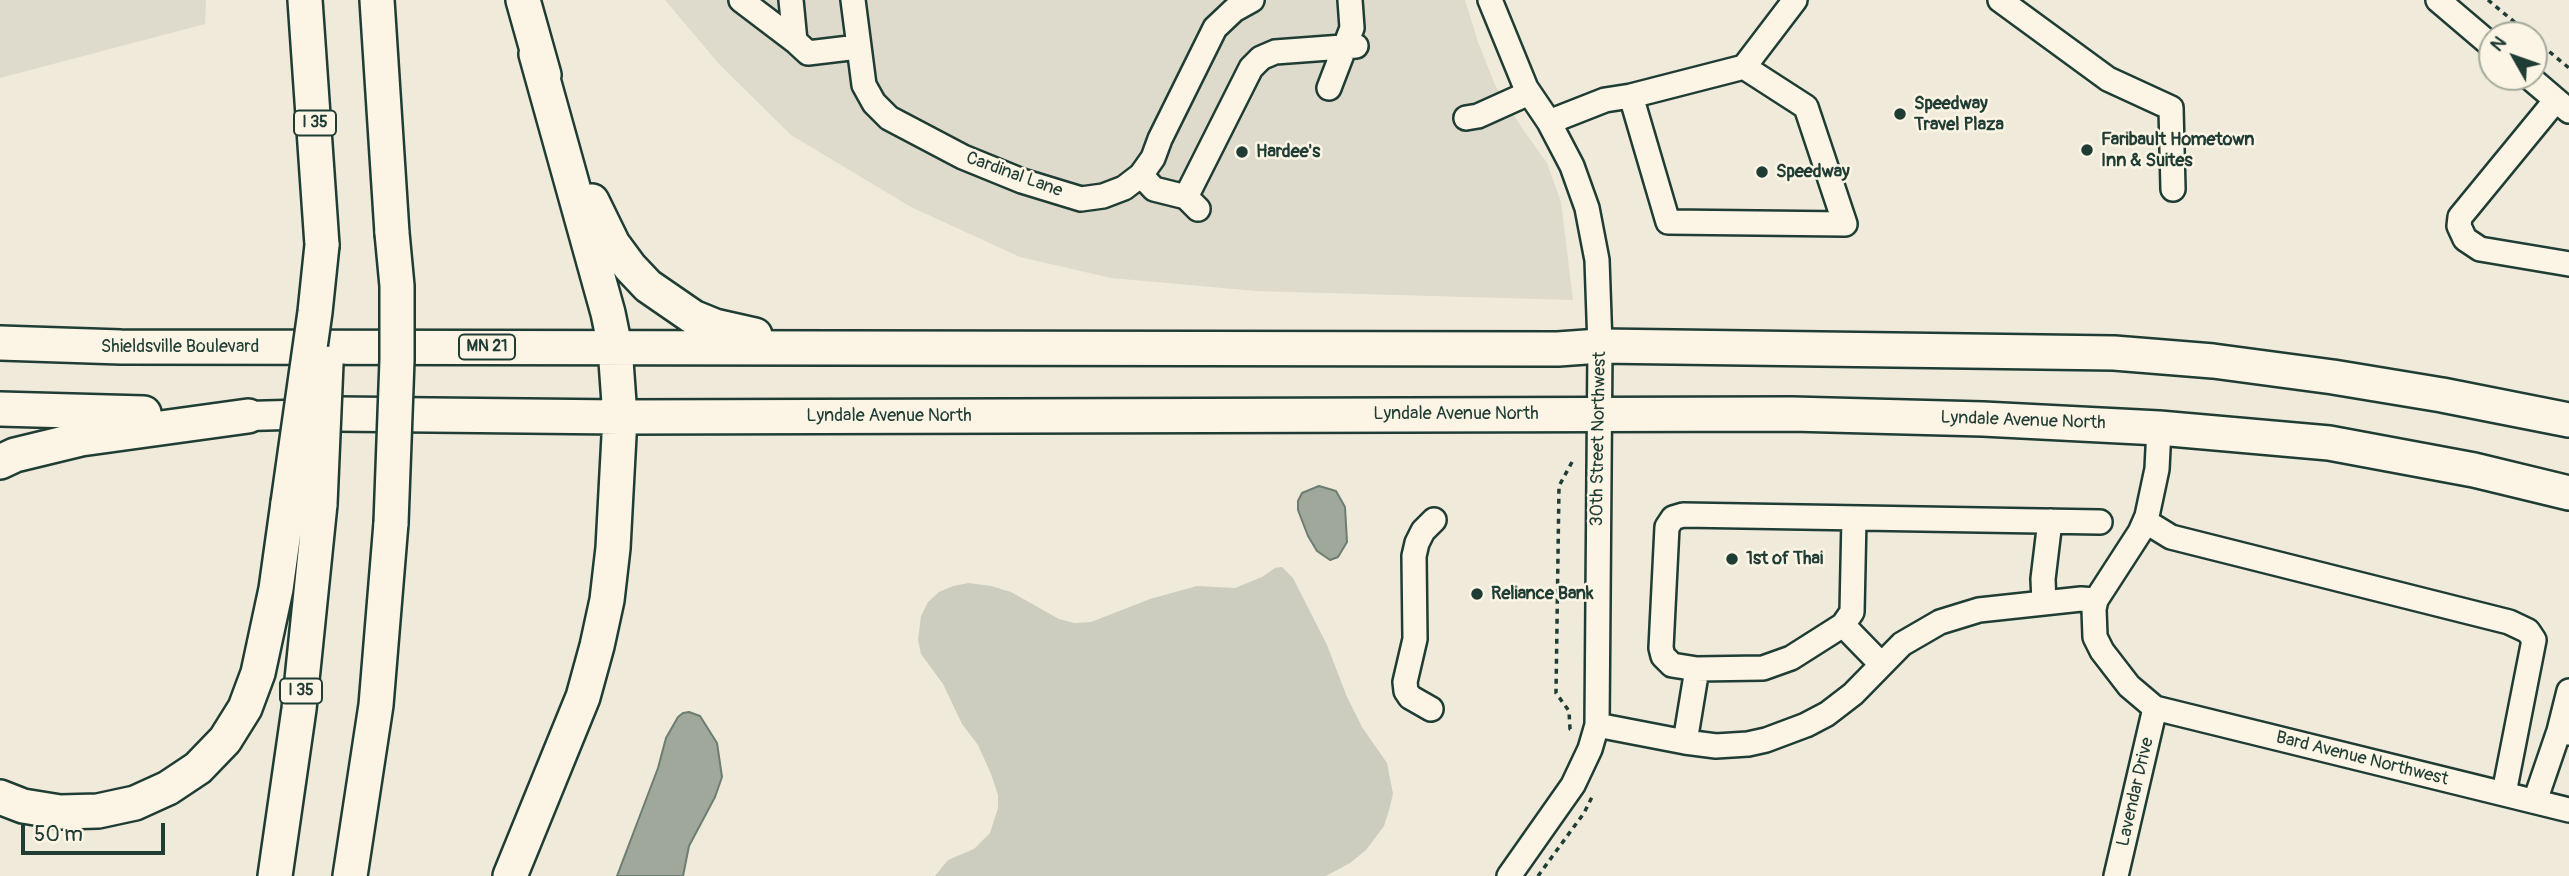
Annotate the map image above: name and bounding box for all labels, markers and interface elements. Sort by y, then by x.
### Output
north arrow [2478,21,2548,91]
text: N [2485,31,2512,56]
place label: Speedway Travel Plaza [1914,93,2004,136]
marker: Speedway Travel Plaza [1892,106,1908,122]
road number: I 35 [294,111,336,136]
place label: Faribault Hometown Inn & Suites [2101,129,2255,172]
place label: Hardee's [1256,141,1320,163]
marker: Faribault Hometown Inn & Suites [2079,142,2095,158]
marker: Hardee's [1234,144,1250,160]
street label: Cardinal Lane [963,148,1065,202]
place label: Speedway [1776,161,1850,183]
marker: Speedway [1754,164,1770,180]
road number: MN 21 [459,334,515,360]
street label: Shieldsville Boulevard [101,336,259,358]
street label: 30th Street Northwest [1587,351,1611,527]
street label: Lyndale Avenue North [1373,403,1539,425]
street label: Lyndale Avenue North [806,405,972,427]
street label: Lyndale Avenue North [1940,407,2106,435]
place label: 1st of Thai [1746,548,1823,570]
marker: 1st of Thai [1724,551,1740,567]
place label: Reliance Bank [1491,583,1593,605]
marker: Reliance Bank [1469,586,1485,602]
road number: I 35 [280,678,322,704]
street label: Bard Avenue Northwest [2274,727,2450,791]
street label: Lavendar Drive [2113,735,2159,849]
scale bar [24,810,168,854]
text: 50 m [34,821,83,848]

